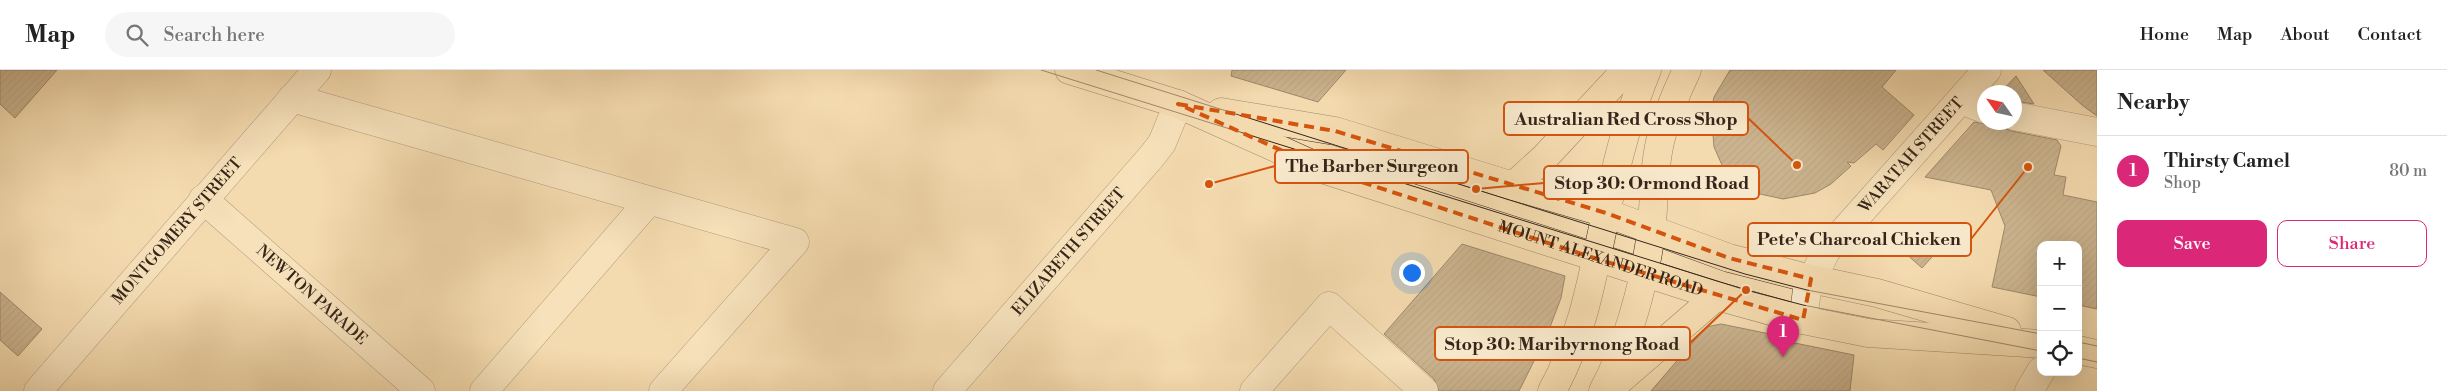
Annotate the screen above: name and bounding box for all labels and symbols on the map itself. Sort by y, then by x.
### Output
north arrow [1977,85,2022,130]
street label: WARATAH STREET [1854,93,1968,218]
callout: Australian Red Cross Shop [1504,102,1748,135]
text: Australian Red Cross Shop [1513,108,1738,131]
callout: The Barber Surgeon [1275,150,1468,183]
street label: MONTGOMERY STREET [108,153,246,309]
text: The Barber Surgeon [1285,155,1459,178]
callout: Stop 30: Ormond Road [1544,166,1759,199]
text: Stop 30: Ormond Road [1555,172,1749,195]
street label: ELIZABETH STREET [1007,184,1130,320]
street label: MOUNT ALEXANDER ROAD [1496,216,1706,301]
callout: Pete's Charcoal Chicken [1748,223,1971,256]
text: Pete's Charcoal Chicken [1757,228,1961,251]
street label: NEWTON PARADE [252,241,372,349]
your location [1399,260,1425,286]
pin: 1 [1767,316,1799,357]
callout: Stop 30: Maribyrnong Road [1435,327,1690,360]
text: Stop 30: Maribyrnong Road [1444,333,1680,356]

